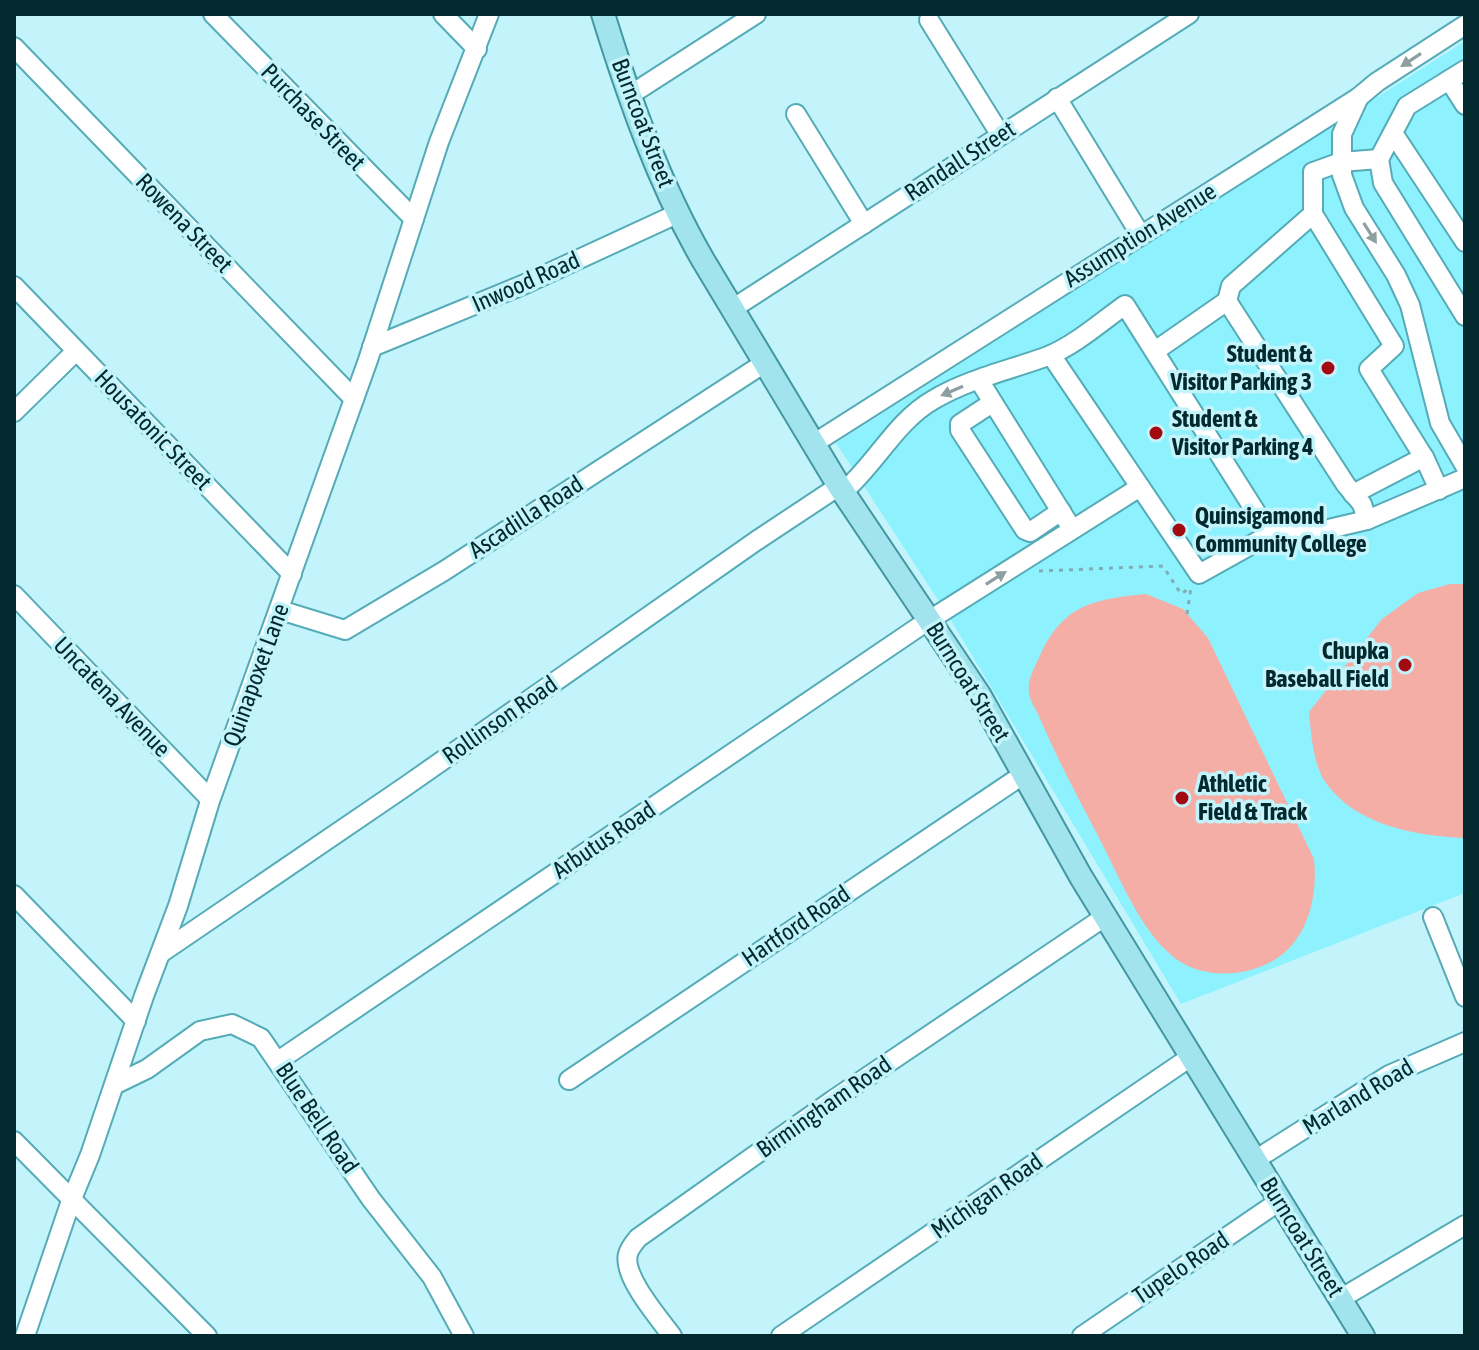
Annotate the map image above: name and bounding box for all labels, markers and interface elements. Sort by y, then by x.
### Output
one-way arrow [1400,52,1422,67]
street label: Burncoat Street [607,55,680,191]
street label: Purchase Street [256,58,371,176]
street label: Randall Street [900,115,1020,206]
street label: Rowena Street [131,168,238,278]
street label: Assumption Avenue [1059,177,1221,292]
one-way arrow [1363,222,1377,244]
street label: Inwood Road [468,246,584,317]
place label: Student & Visitor Parking 3 [1169,340,1313,395]
marker: Student & Visitor Parking 3 [1319,359,1337,377]
street label: Housatonic Street [89,364,217,495]
one-way arrow [940,385,964,398]
place label: Student & Visitor Parking 4 [1171,405,1314,460]
marker: Student & Visitor Parking 4 [1147,424,1165,442]
street label: Ascadilla Road [464,470,588,563]
place label: Quinsigamond Community College [1195,502,1367,557]
marker: Quinsigamond Community College [1170,521,1188,539]
one-way arrow [985,572,1007,586]
street label: Quinapoxet Lane [217,600,294,750]
street label: Burncoat Street [921,617,1016,747]
street label: Uncatena Avenue [48,631,176,762]
place label: Chupka Baseball Field [1265,637,1389,692]
marker: Chupka Baseball Field [1396,656,1414,674]
street label: Rollinson Road [437,670,562,769]
place label: Athletic Field & Track [1197,770,1307,825]
marker: Athletic Field & Track [1173,789,1191,807]
street label: Arbutus Road [547,795,660,884]
street label: Hartford Road [737,880,855,972]
street label: Birmingham Road [751,1050,896,1163]
street label: Marland Road [1298,1053,1418,1140]
street label: Blue Bell Road [271,1057,364,1178]
street label: Michigan Road [926,1147,1047,1244]
street label: Burncoat Street [1255,1172,1350,1302]
street label: Tupelo Road [1128,1226,1234,1309]

